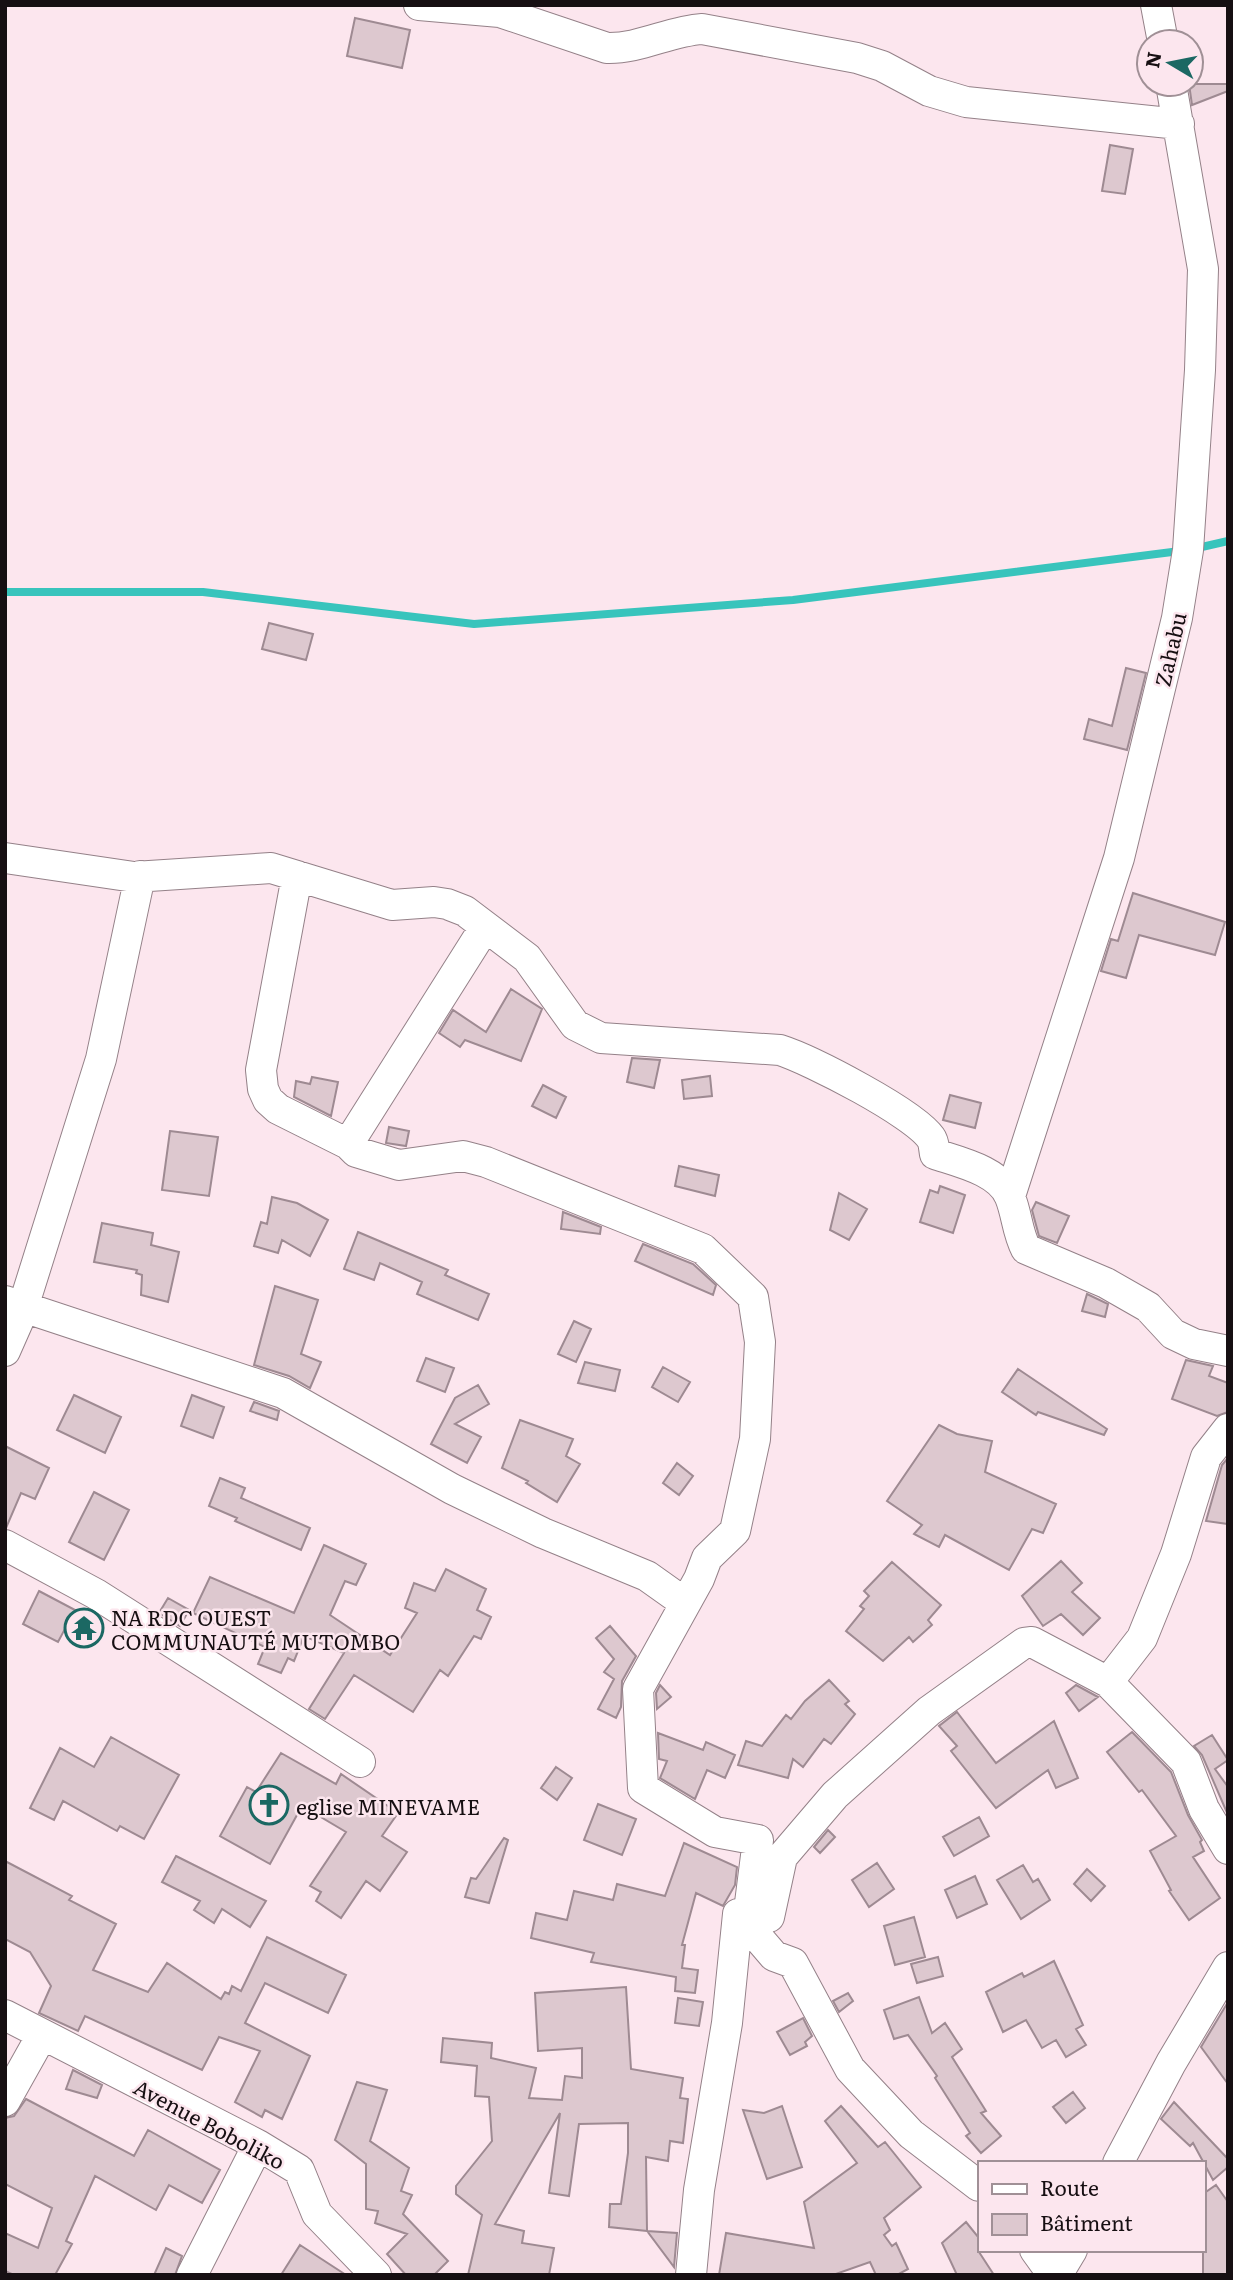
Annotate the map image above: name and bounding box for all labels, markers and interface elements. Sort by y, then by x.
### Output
north arrow [1135,28,1205,98]
text: N [1137,50,1167,70]
street label: Zahabu [1145,609,1193,689]
place label: NA RDC OUEST COMMUNAUTÉ MUTOMBO [111,1601,400,1656]
temple icon: NA RDC OUEST COMMUNAUTÉ MUTOMBO [63,1607,105,1649]
church icon: eglise MINEVAME [248,1784,290,1826]
place label: eglise MINEVAME [296,1790,480,1821]
street label: Avenue Boboliko [129,2070,291,2176]
legend [978,2161,1205,2252]
text: Route [1040,2171,1099,2202]
text: Bâtiment [1040,2206,1133,2237]

